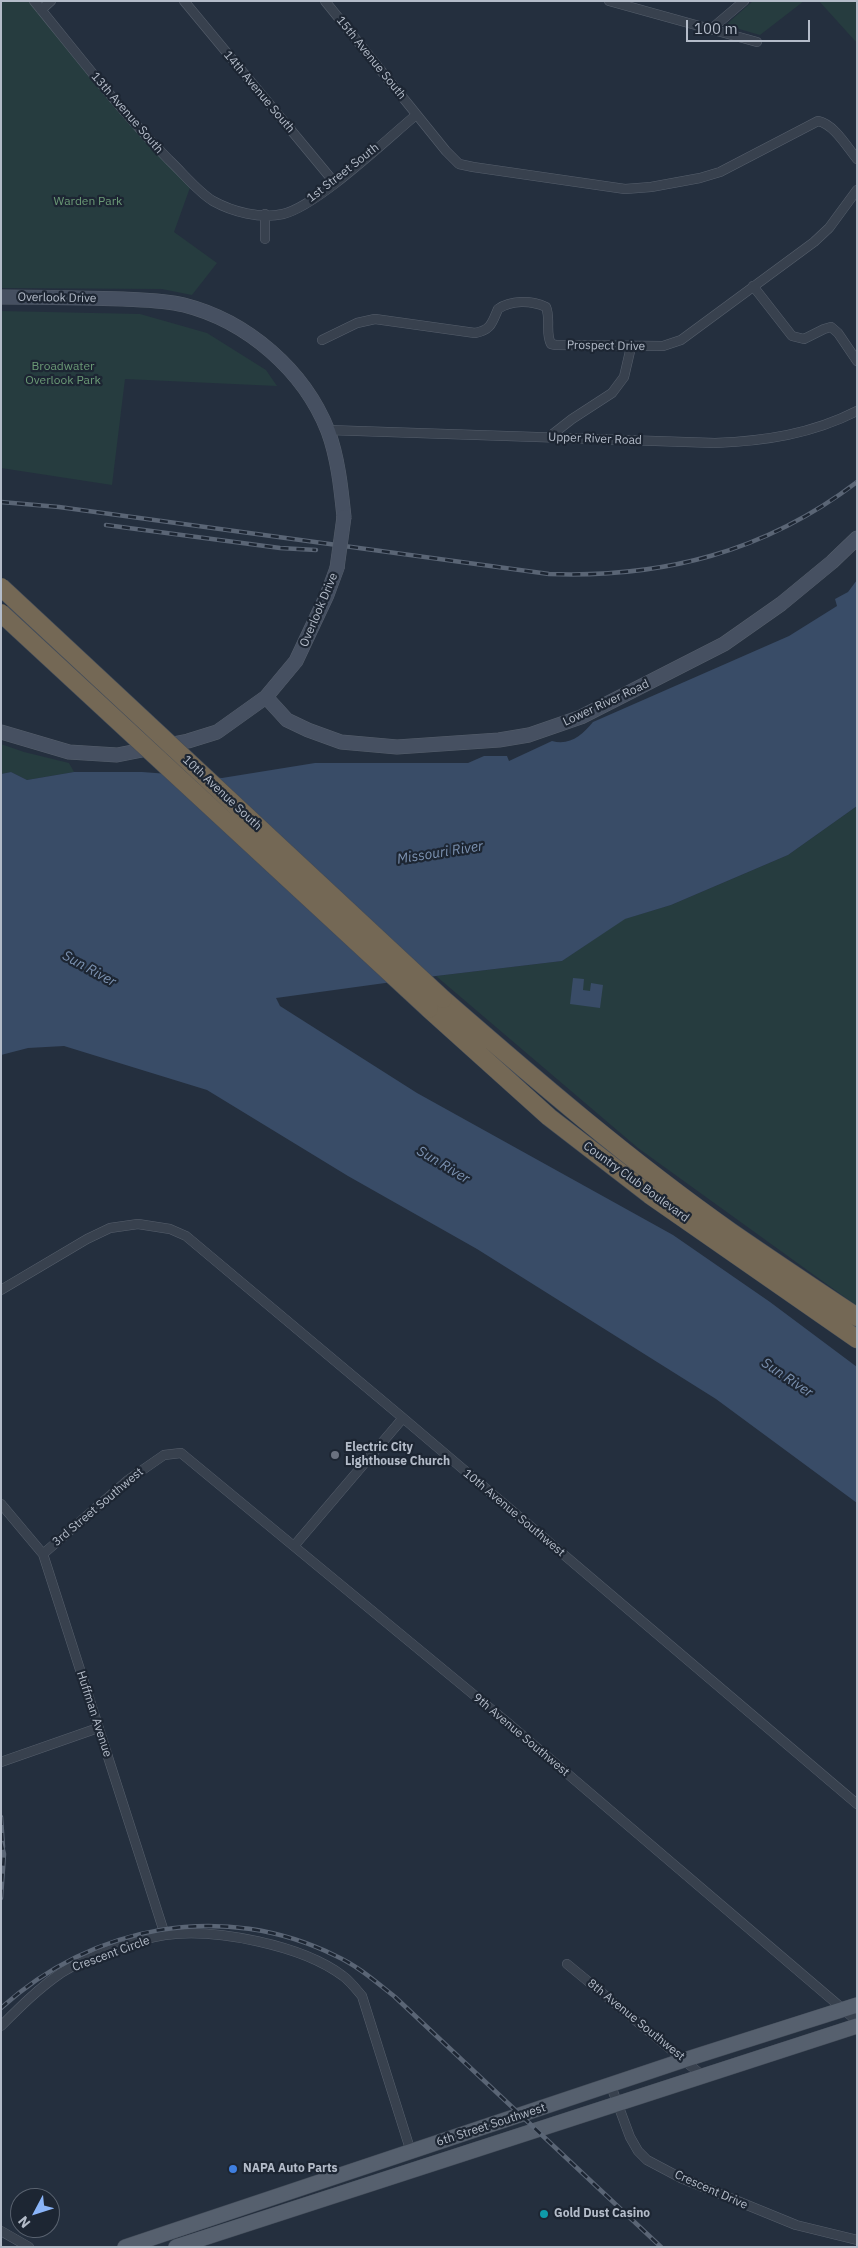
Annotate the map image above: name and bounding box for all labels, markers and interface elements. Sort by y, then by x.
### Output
scale bar [688,10,812,42]
street label: 15th Avenue South [333,14,409,102]
text: 100 m [694,19,738,38]
street label: 14th Avenue South [220,48,298,136]
street label: 13th Avenue South [88,70,166,156]
street label: 1st Street South [304,140,382,206]
park label: Warden Park [54,195,122,209]
street label: Overlook Drive [17,290,97,306]
street label: Prospect Drive [567,338,645,354]
park label: Broadwater Overlook Park [25,360,101,388]
street label: Upper River Road [548,430,642,448]
street label: Overlook Drive [297,571,341,649]
street label: Lower River Road [561,677,651,729]
street label: 10th Avenue South [180,753,264,833]
water label: Missouri River [396,838,484,868]
water label: Sun River [59,947,119,991]
street label: Country Club Boulevard [580,1139,692,1225]
water label: Sun River [414,1143,472,1187]
water label: Sun River [758,1355,816,1401]
place label: Electric City Lighthouse Church [345,1441,450,1469]
marker: Electric City Lighthouse Church [329,1449,341,1461]
street label: 3rd Street Southwest [50,1465,146,1549]
street label: 10th Avenue Southwest [460,1466,568,1560]
street label: Huffman Avenue [73,1669,115,1759]
street label: 9th Avenue Southwest [470,1691,572,1779]
street label: Crescent Circle [70,1933,152,1975]
street label: 8th Avenue Southwest [584,1976,688,2064]
street label: 6th Street Southwest [435,2101,547,2149]
place label: NAPA Auto Parts [243,2162,338,2176]
marker: NAPA Auto Parts [227,2163,239,2175]
street label: Crescent Drive [672,2167,750,2213]
north arrow [10,2188,60,2238]
place label: Gold Dust Casino [554,2207,650,2221]
marker: Gold Dust Casino [538,2208,550,2220]
text: N [14,2212,34,2232]

